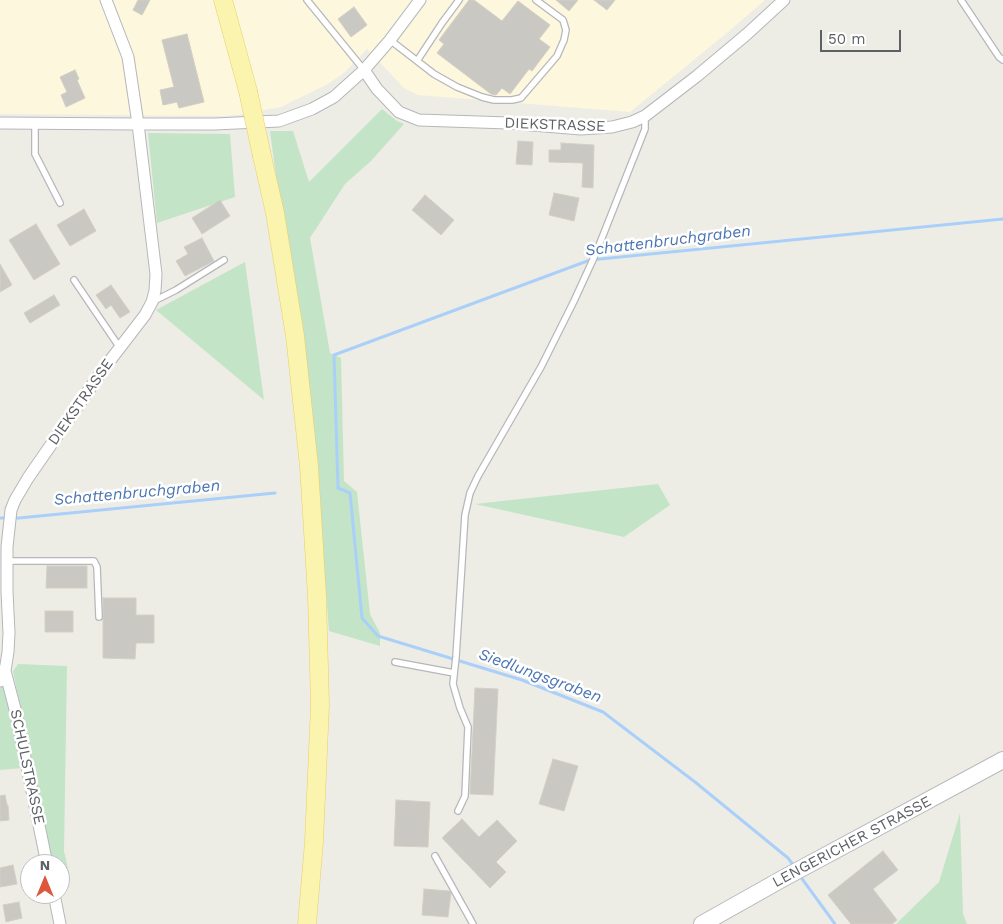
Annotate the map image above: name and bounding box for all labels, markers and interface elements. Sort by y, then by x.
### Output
scale bar [823,20,904,52]
text: 50 m [828,30,865,48]
street label: DIEKSTRASSE [504,114,606,136]
water label: Schattenbruchgraben [584,221,752,261]
street label: DIEKSTRASSE [45,355,117,449]
water label: Schattenbruchgraben [53,476,221,510]
water label: Siedlungsgraben [476,645,604,707]
street label: SCHULSTRASSE [6,708,48,826]
street label: LENGERICHER STRASSE [770,792,934,892]
north arrow [20,854,70,904]
text: N [40,857,50,873]

